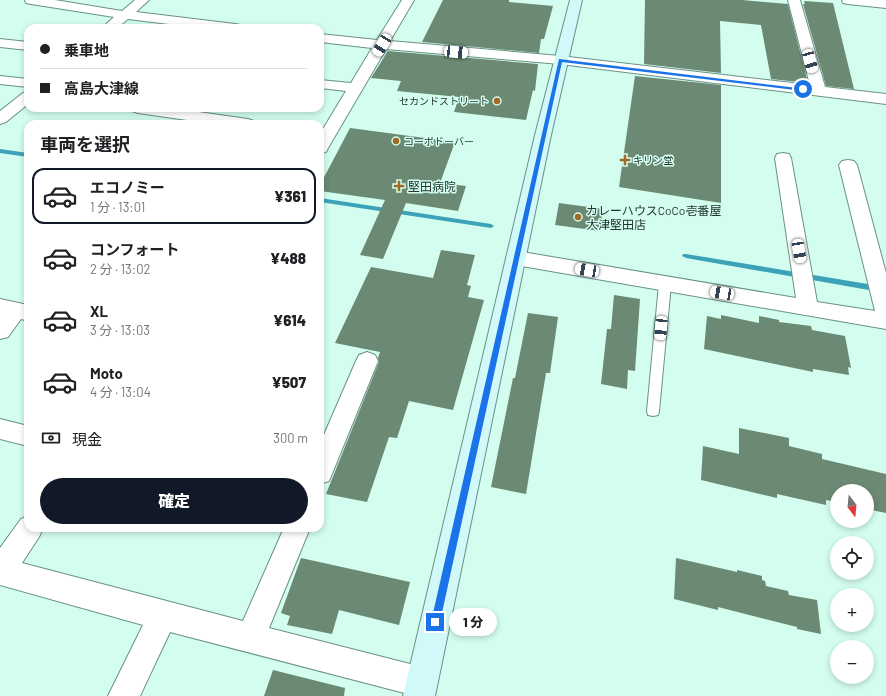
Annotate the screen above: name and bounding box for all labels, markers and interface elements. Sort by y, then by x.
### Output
car [371,32,393,58]
text: 乗車地 [64,41,109,59]
car [444,45,468,59]
car [801,48,819,74]
text: 高島大津線 [64,79,139,97]
route start [794,80,812,98]
place label: セカンドストリート [399,95,489,107]
marker: セカンドストリート [492,96,502,106]
text: 車両を選択 [40,133,130,155]
place label: コーポドーバー [404,135,474,147]
marker: コーポドーバー [391,136,401,146]
place label: キリン堂 [633,154,673,166]
marker: キリン堂 [620,155,630,165]
icon: car [42,178,78,214]
text: エコノミー [90,178,165,196]
place label: 堅田病院 [408,179,456,193]
marker: 堅田病院 [393,180,405,192]
text: ¥361 [274,187,306,205]
text: 1 分 · 13:01 [90,199,145,215]
place label: カレーハウスCoCo壱番屋 大津堅田店 [586,203,721,231]
marker: カレーハウスCoCo壱番屋 大津堅田店 [573,212,583,222]
car [791,238,807,264]
icon: car [42,240,78,276]
text: コンフォート [90,240,180,258]
text: ¥488 [270,249,306,267]
text: 2 分 · 13:02 [90,261,150,277]
car [574,262,600,278]
car [709,285,735,301]
icon: car [42,302,78,338]
text: XL [90,302,108,320]
text: ¥614 [273,311,306,329]
car [654,316,668,340]
text: 3 分 · 13:03 [90,322,150,338]
icon: car [42,364,78,400]
text: Moto [90,364,123,382]
text: ¥507 [271,373,306,391]
text: 4 分 · 13:04 [90,384,151,400]
icon: cash [40,427,62,449]
text: 現金 [72,430,102,448]
text: 300 m [273,430,308,446]
button: 確定 [40,478,308,524]
north arrow [830,484,874,528]
map controls [830,484,874,684]
button: locate [830,536,874,580]
button: + [830,588,874,632]
callout: 1 分 [449,608,497,636]
route end [426,613,444,631]
text: 1 分 [463,614,483,630]
button: − [830,640,874,684]

